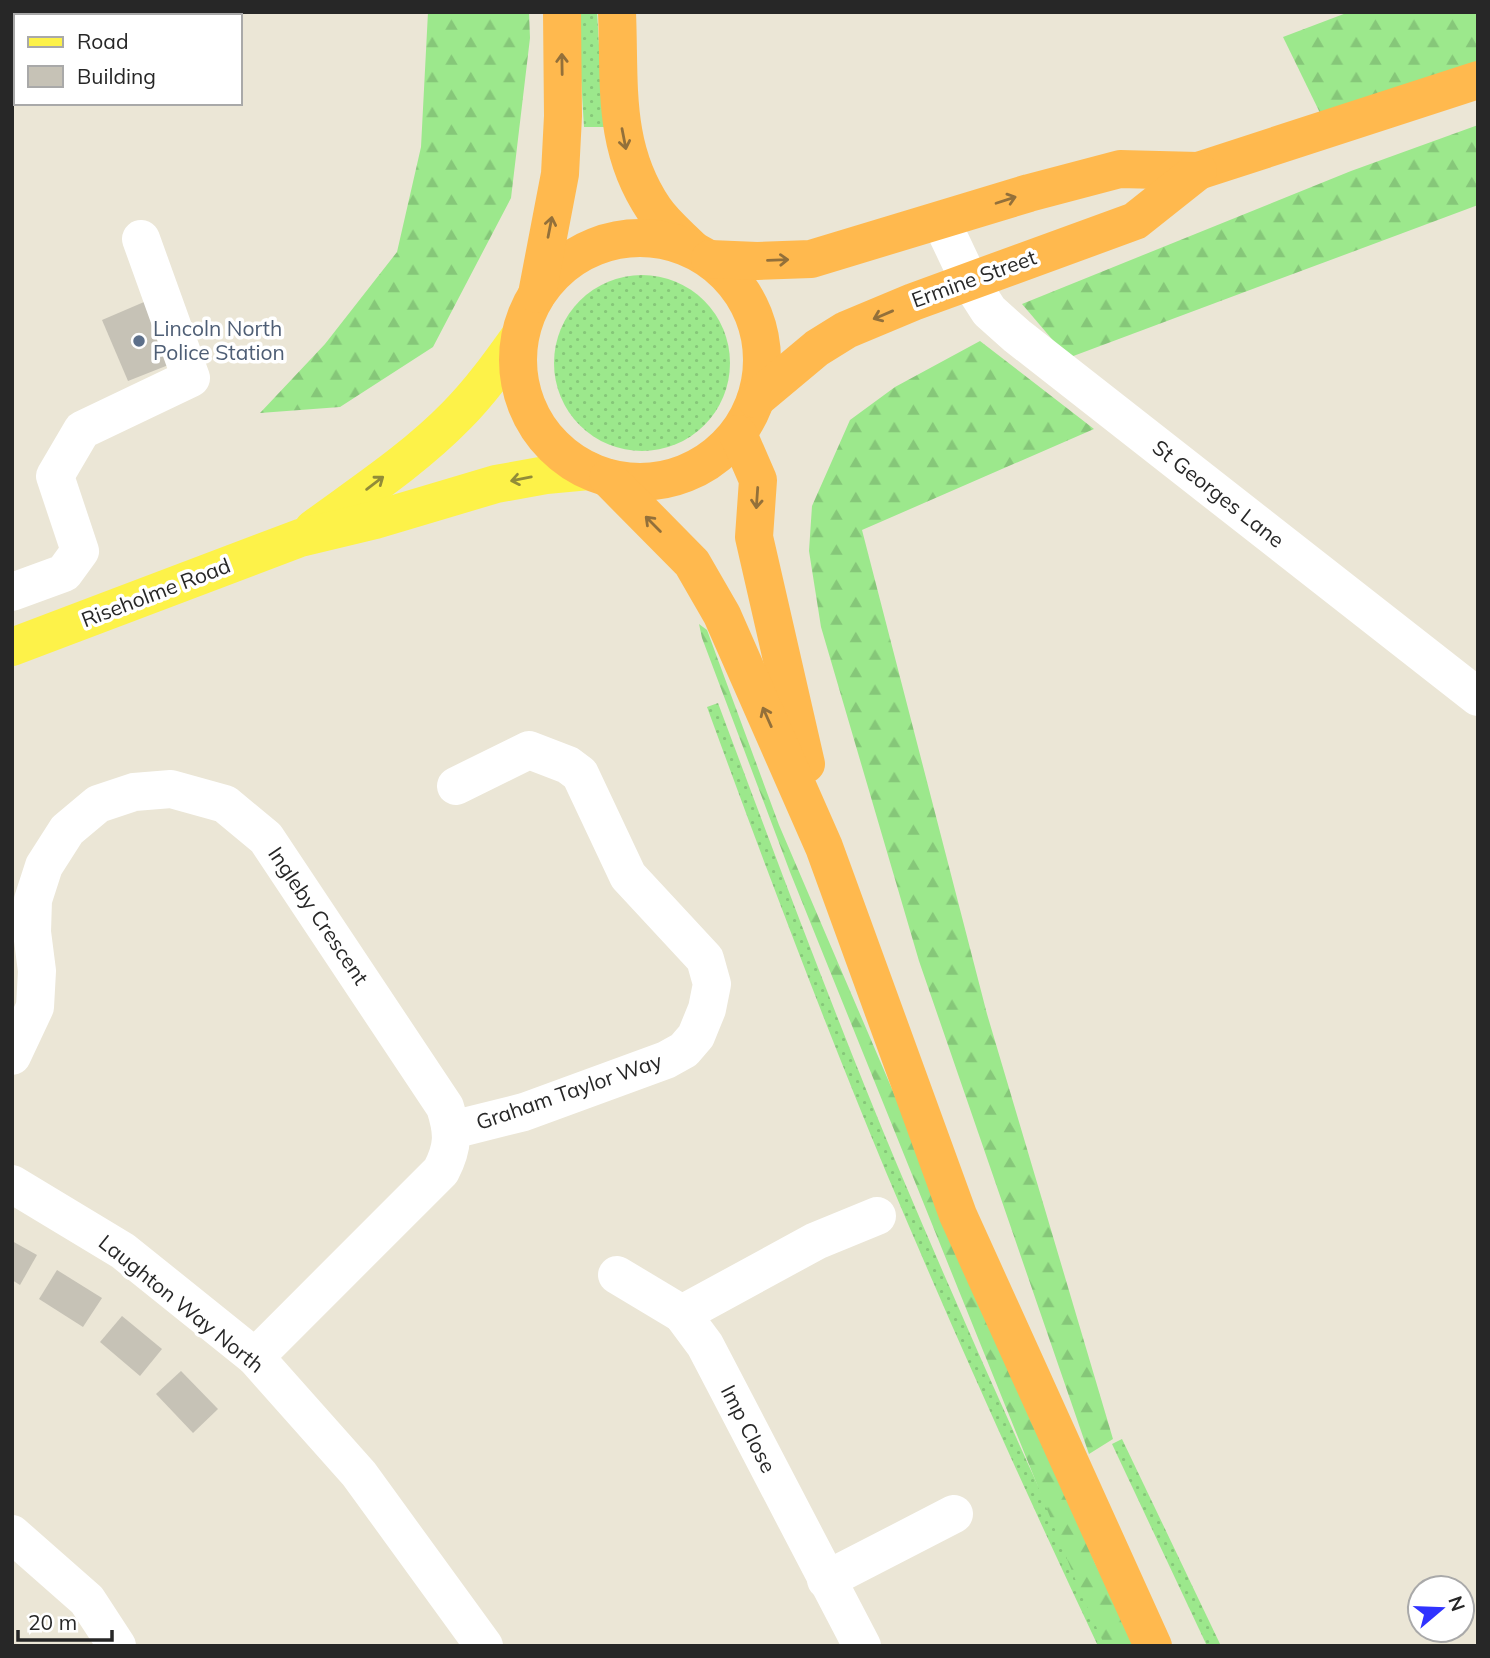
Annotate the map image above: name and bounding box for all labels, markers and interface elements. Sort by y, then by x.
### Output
legend [14,14,242,105]
text: Road [77,28,128,54]
one-way arrow [555,53,569,76]
text: Building [77,63,156,89]
one-way arrow [617,127,631,150]
one-way arrow [995,193,1017,206]
one-way arrow [543,216,557,239]
street label: Ermine Street [908,243,1040,313]
one-way arrow [766,254,789,267]
one-way arrow [873,309,894,322]
place label: Lincoln North Police Station [153,315,285,365]
marker: Lincoln North Police Station [131,333,147,349]
street label: St Georges Lane [1148,434,1290,553]
one-way arrow [510,473,533,487]
one-way arrow [365,476,384,490]
one-way arrow [750,486,763,509]
one-way arrow [645,515,662,532]
street label: Riseholme Road [77,552,234,632]
one-way arrow [760,707,773,729]
street label: Ingleby Crescent [263,841,375,989]
street label: Graham Taylor Way [472,1047,665,1135]
street label: Laughton Way North [94,1229,269,1378]
street label: Imp Close [716,1380,782,1477]
north arrow [1406,1574,1476,1644]
text: N [1443,1593,1471,1614]
scale bar [18,1598,112,1642]
text: 20 m [28,1609,77,1635]

